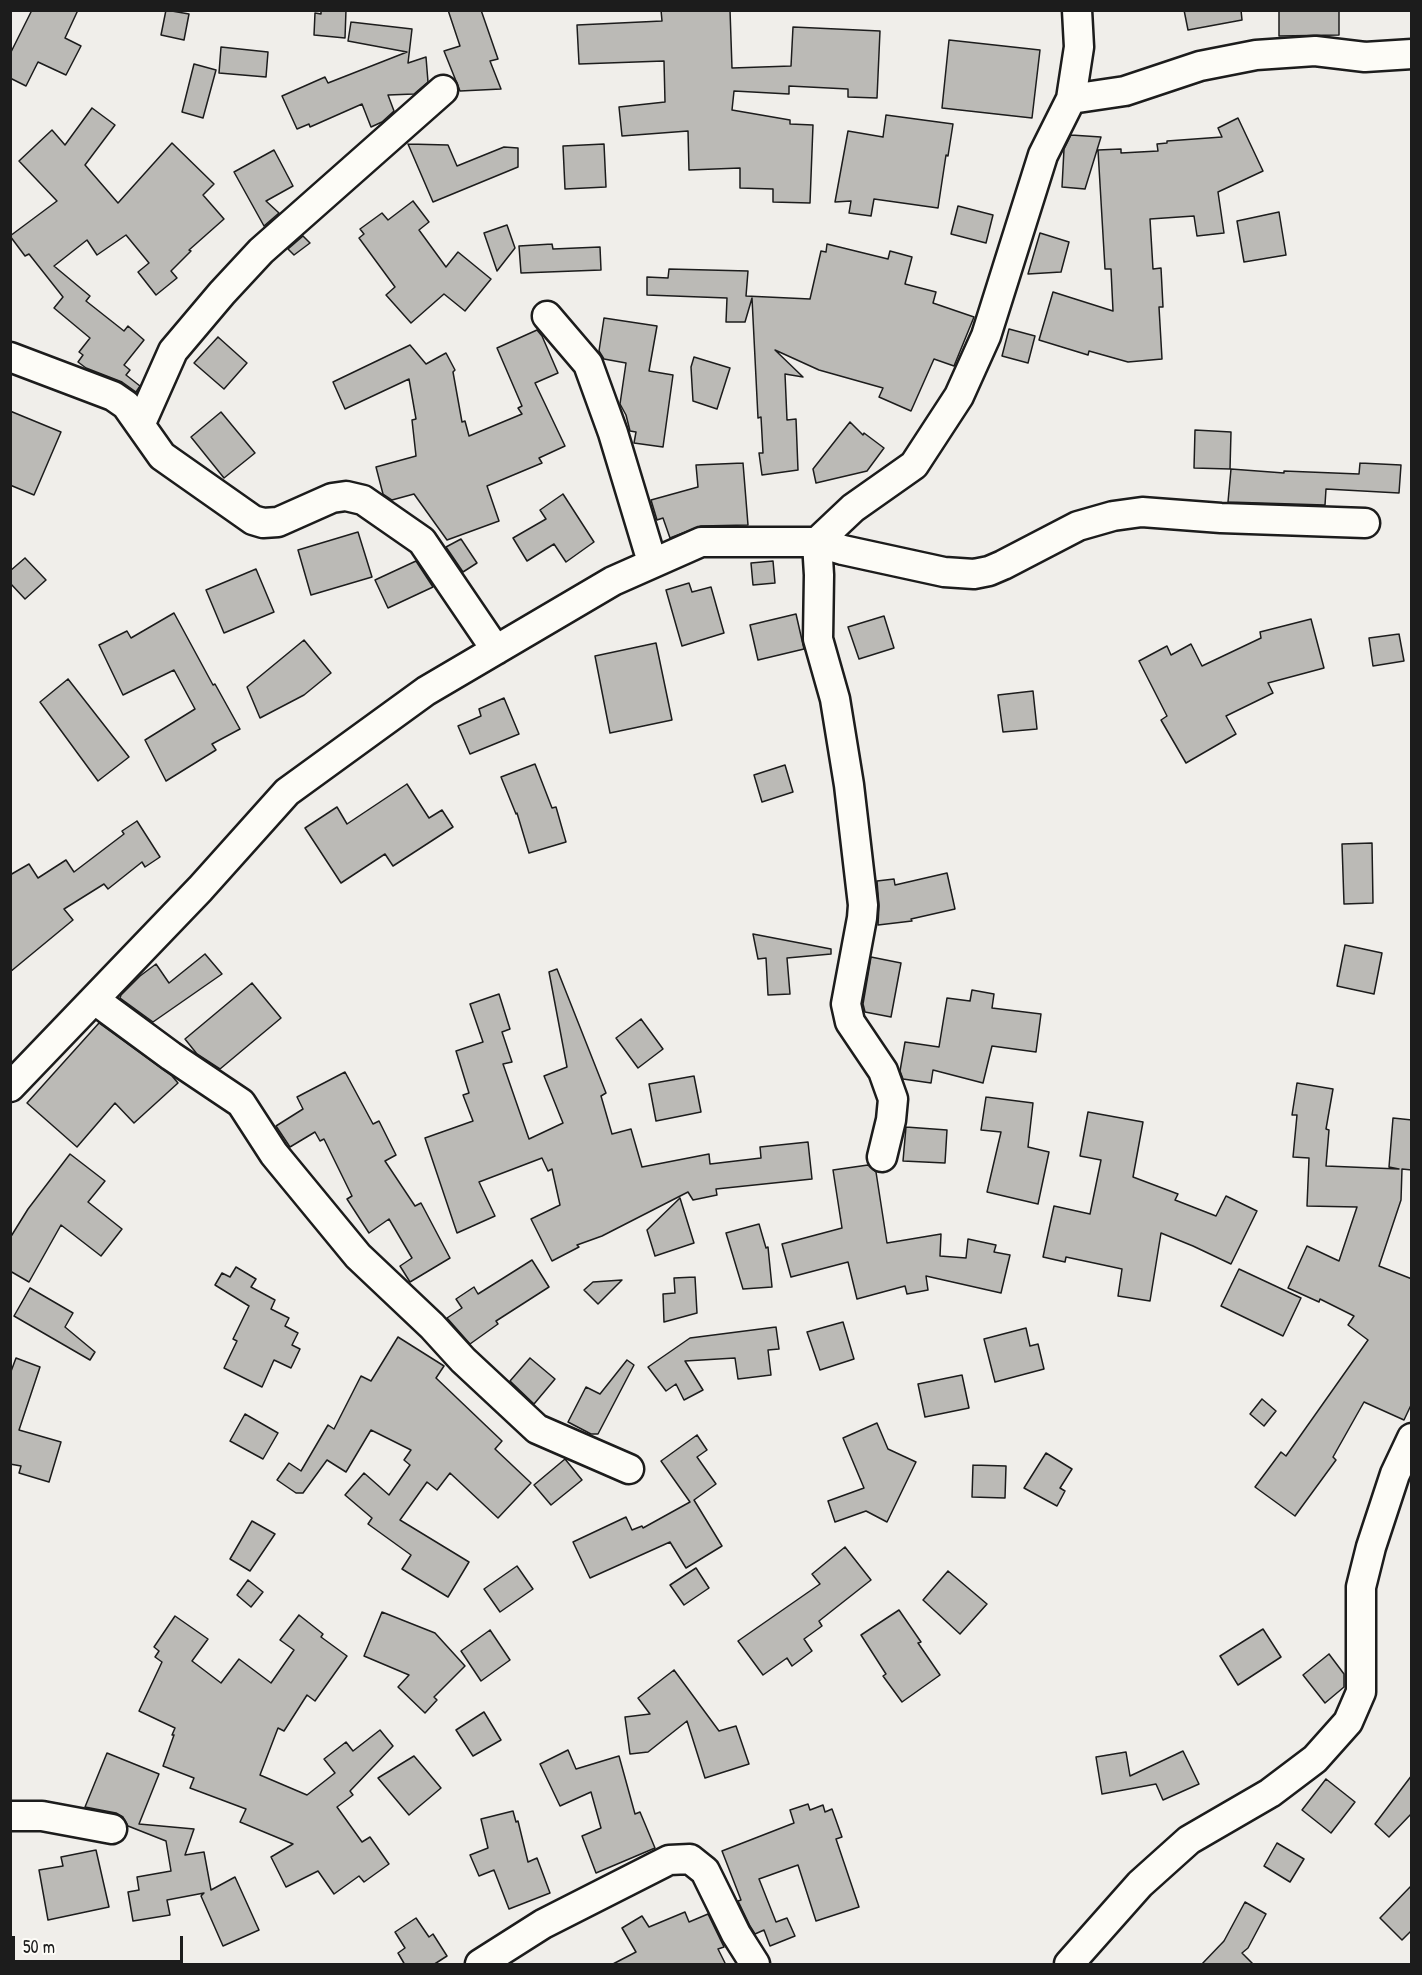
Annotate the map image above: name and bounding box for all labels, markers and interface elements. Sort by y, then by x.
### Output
scale bar [15,1924,186,1962]
text: 50 m [23,1934,55,1959]

